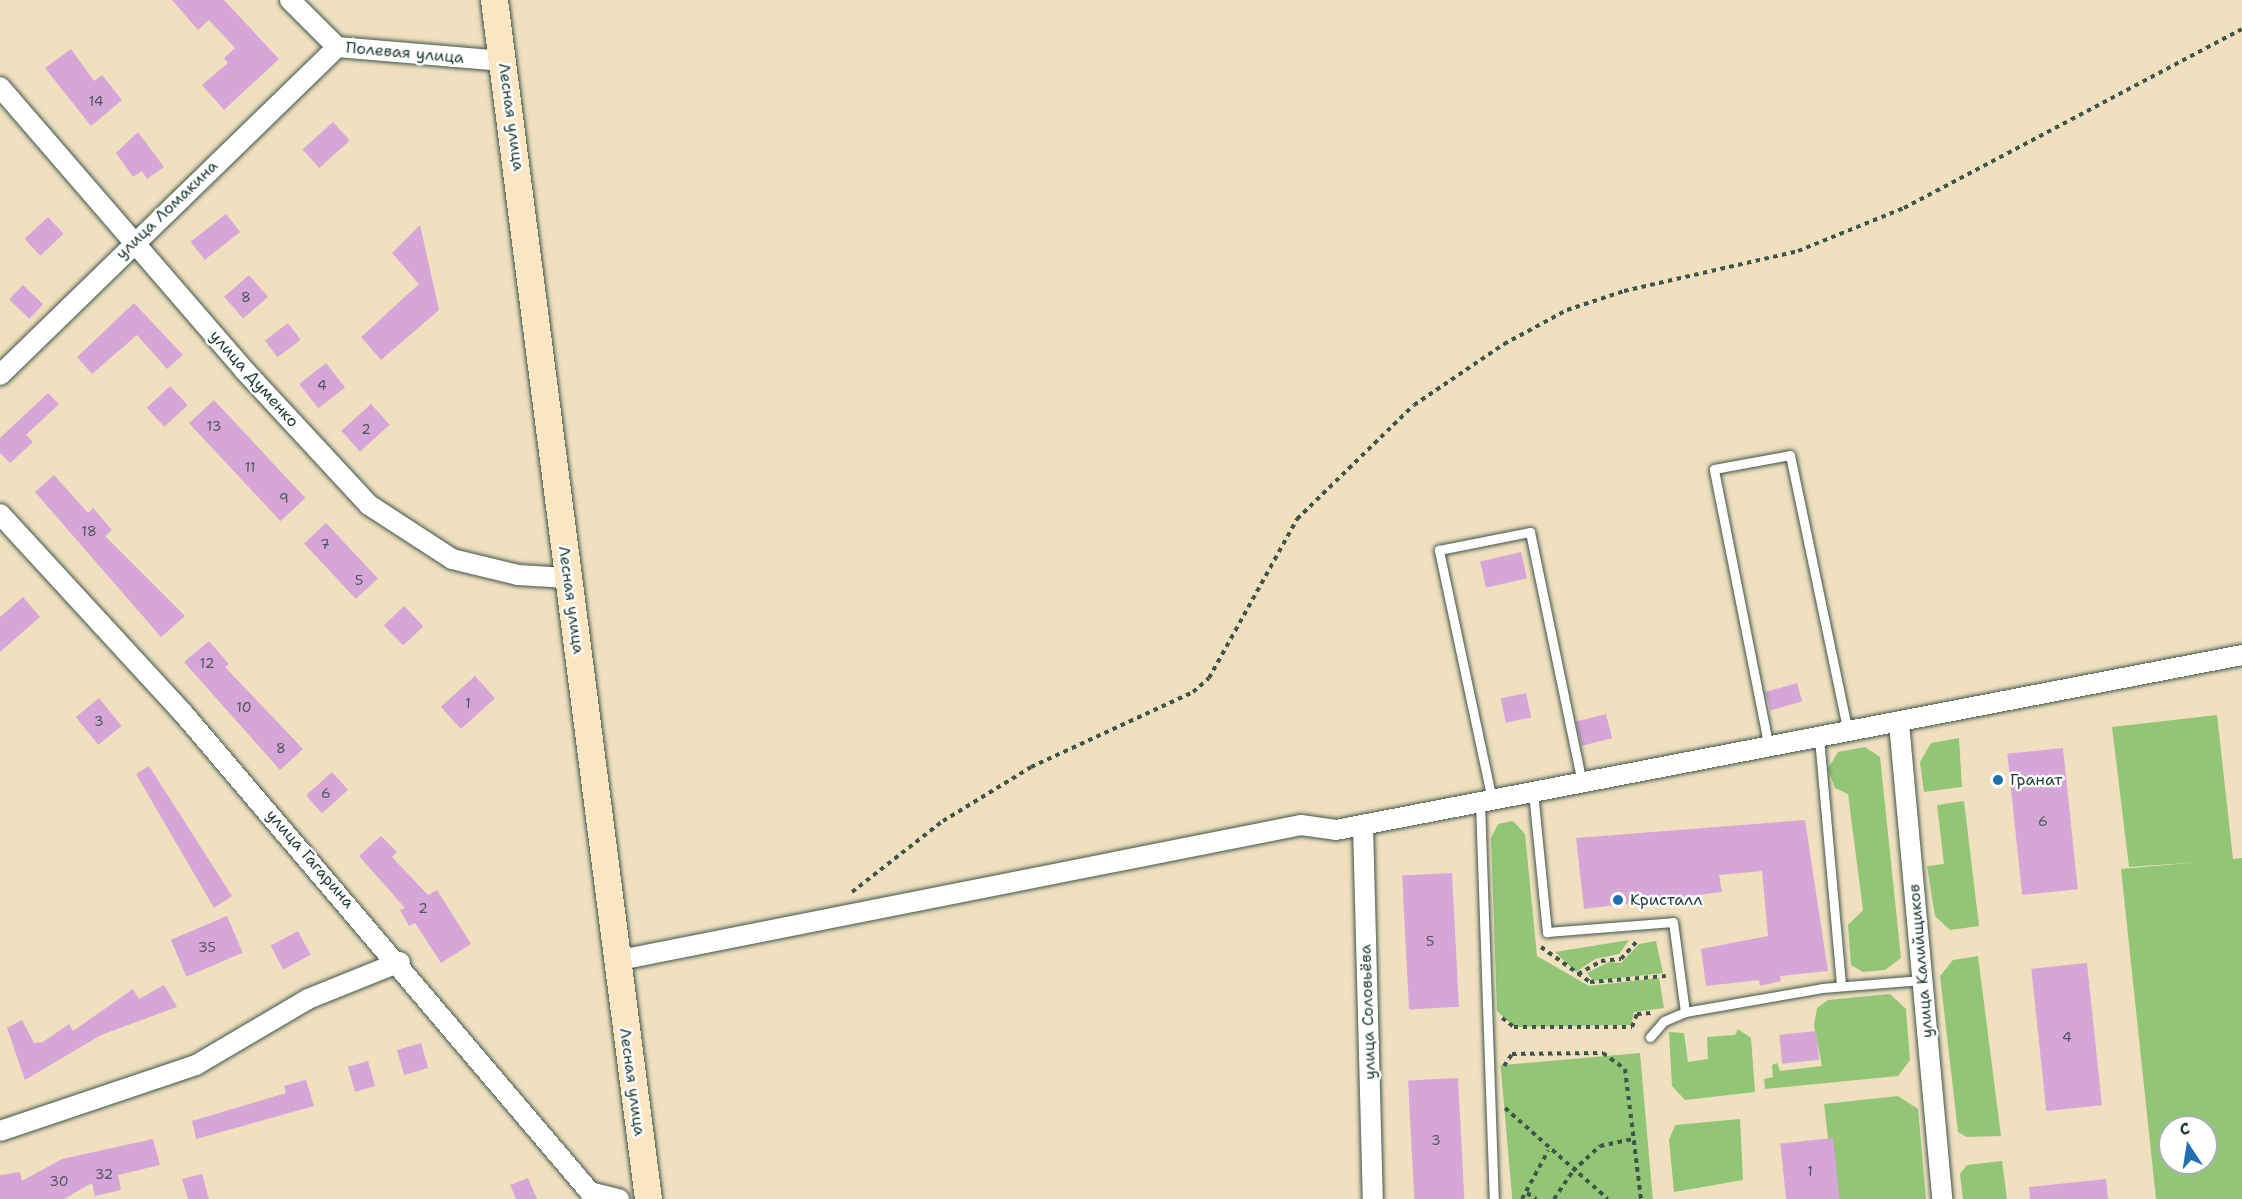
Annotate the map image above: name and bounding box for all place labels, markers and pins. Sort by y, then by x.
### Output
place label: Гранат [2010,770,2062,790]
marker: Гранат [1991,773,2005,787]
place label: Кристалл [1630,890,1702,910]
marker: Кристалл [1611,893,1625,907]

